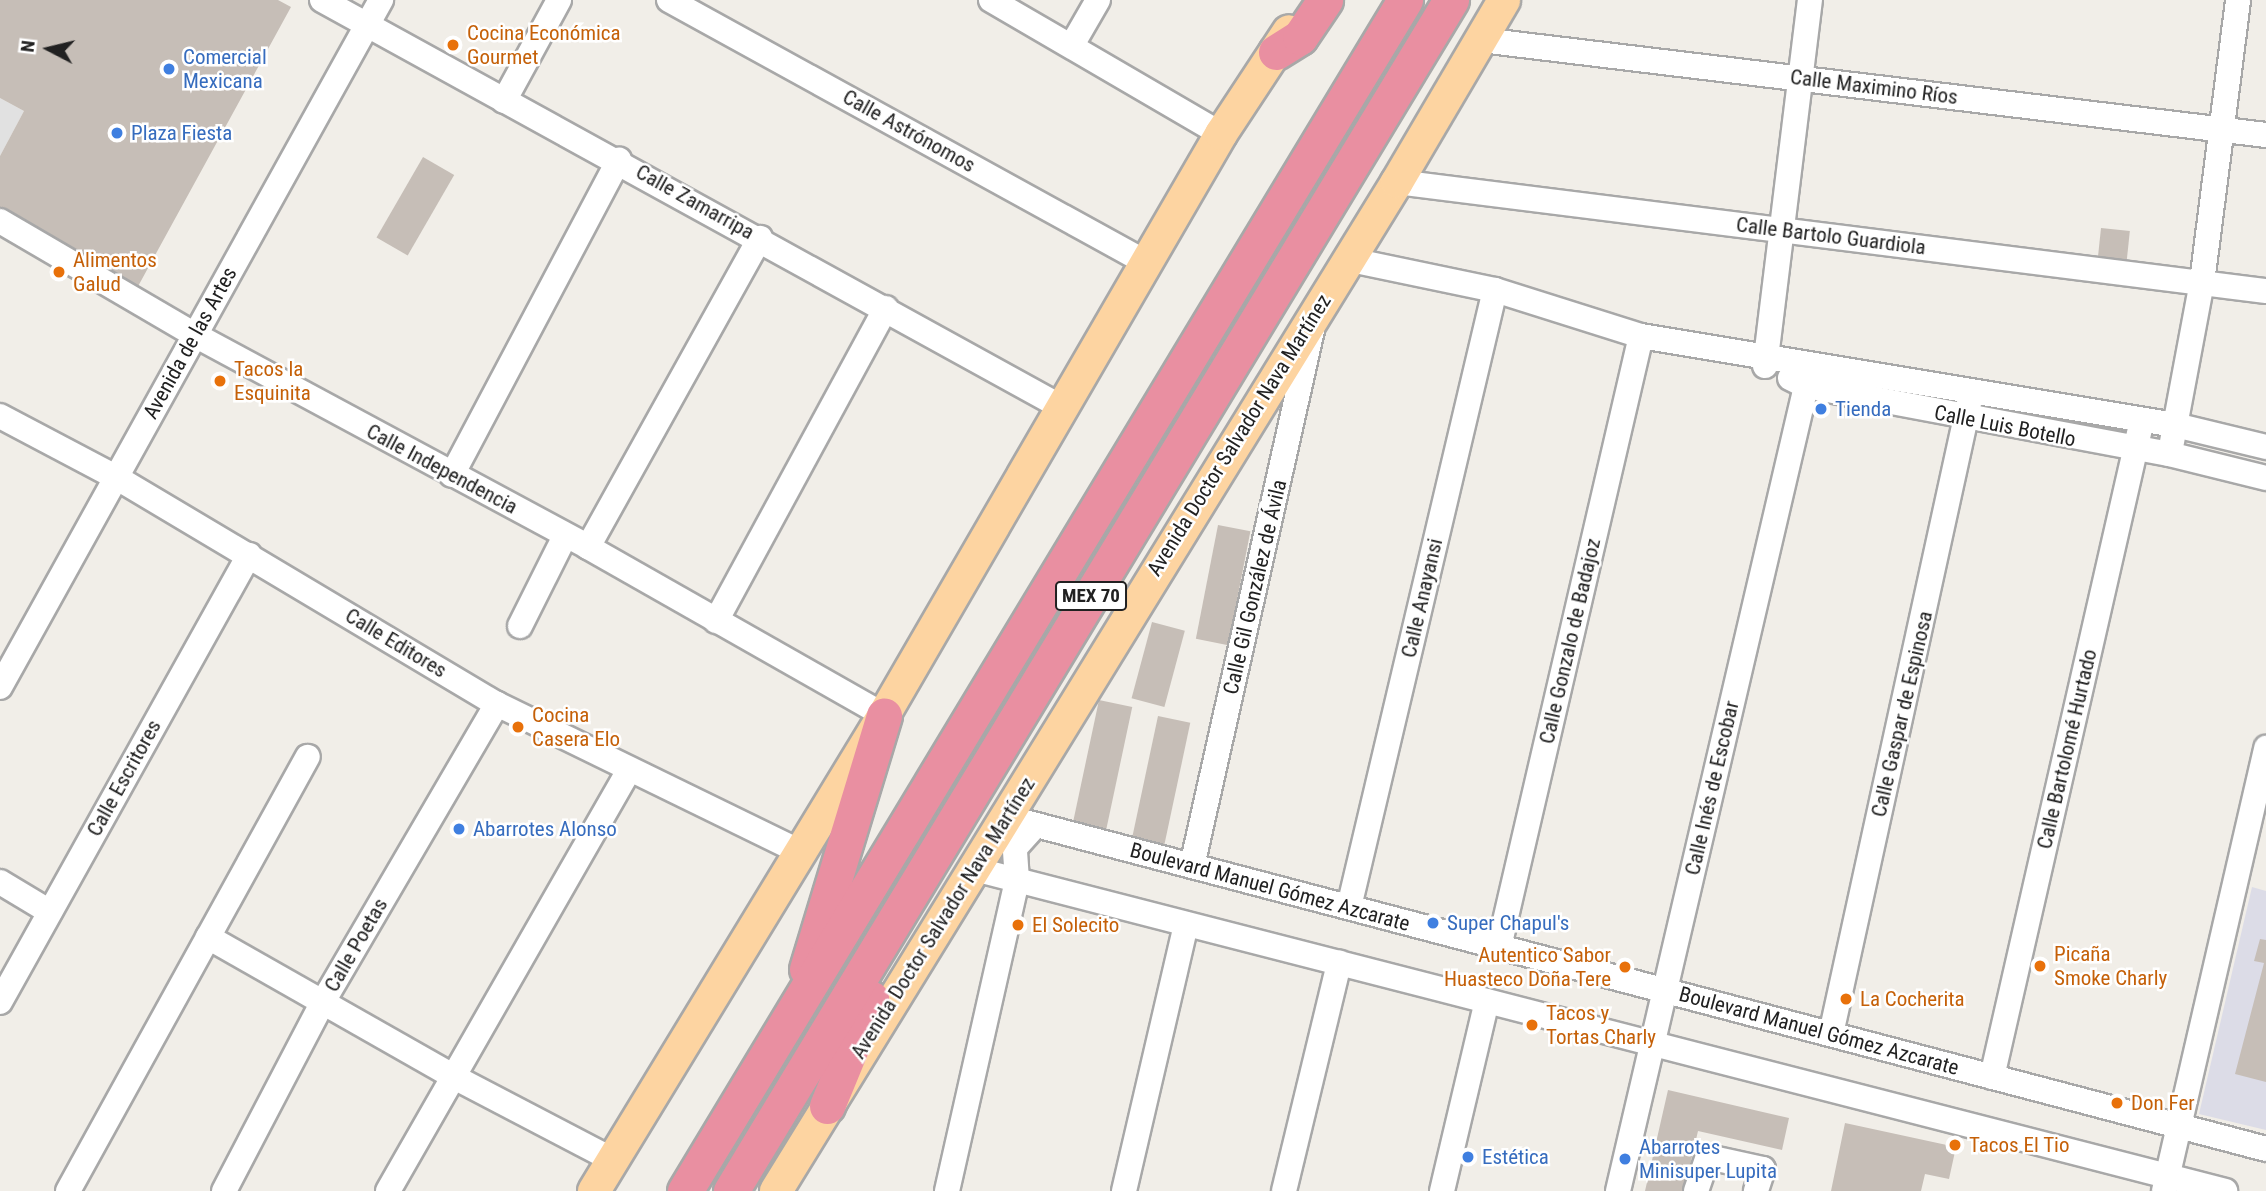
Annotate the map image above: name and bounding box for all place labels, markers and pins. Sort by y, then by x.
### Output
place label: Cocina Económica Gourmet [467,20,621,70]
marker: Cocina Económica Gourmet [445,37,461,53]
place label: Comercial Mexicana [183,44,267,94]
marker: Comercial Mexicana [161,61,177,77]
place label: Plaza Fiesta [131,120,232,146]
marker: Plaza Fiesta [109,125,125,141]
place label: Alimentos Galud [73,247,157,297]
marker: Alimentos Galud [51,264,67,280]
place label: Tacos la Esquinita [234,356,311,406]
marker: Tacos la Esquinita [212,373,228,389]
place label: Tienda [1835,396,1891,422]
marker: Tienda [1813,401,1829,417]
place label: Cocina Casera Elo [532,702,620,752]
marker: Cocina Casera Elo [510,719,526,735]
place label: Abarrotes Alonso [473,816,617,842]
marker: Abarrotes Alonso [451,821,467,837]
place label: Super Chapul's [1447,910,1569,936]
place label: El Solecito [1032,912,1119,938]
marker: Super Chapul's [1425,915,1441,931]
marker: El Solecito [1010,917,1026,933]
place label: Picaña Smoke Charly [2054,941,2167,991]
place label: Autentico Sabor Huasteco Doña Tere [1444,942,1611,992]
marker: Picaña Smoke Charly [2032,958,2048,974]
marker: Autentico Sabor Huasteco Doña Tere [1617,959,1633,975]
place label: La Cocherita [1860,986,1964,1012]
marker: La Cocherita [1838,991,1854,1007]
place label: Tacos y Tortas Charly [1546,1000,1656,1050]
marker: Tacos y Tortas Charly [1524,1017,1540,1033]
place label: Don Fer [2131,1090,2195,1116]
marker: Don Fer [2109,1095,2125,1111]
place label: Tacos El Tio [1969,1132,2070,1158]
place label: Abarrotes Minisuper Lupita [1639,1134,1777,1184]
marker: Tacos El Tio [1947,1137,1963,1153]
place label: Estética [1482,1144,1549,1170]
marker: Estética [1460,1149,1476,1165]
marker: Abarrotes Minisuper Lupita [1617,1151,1633,1167]

